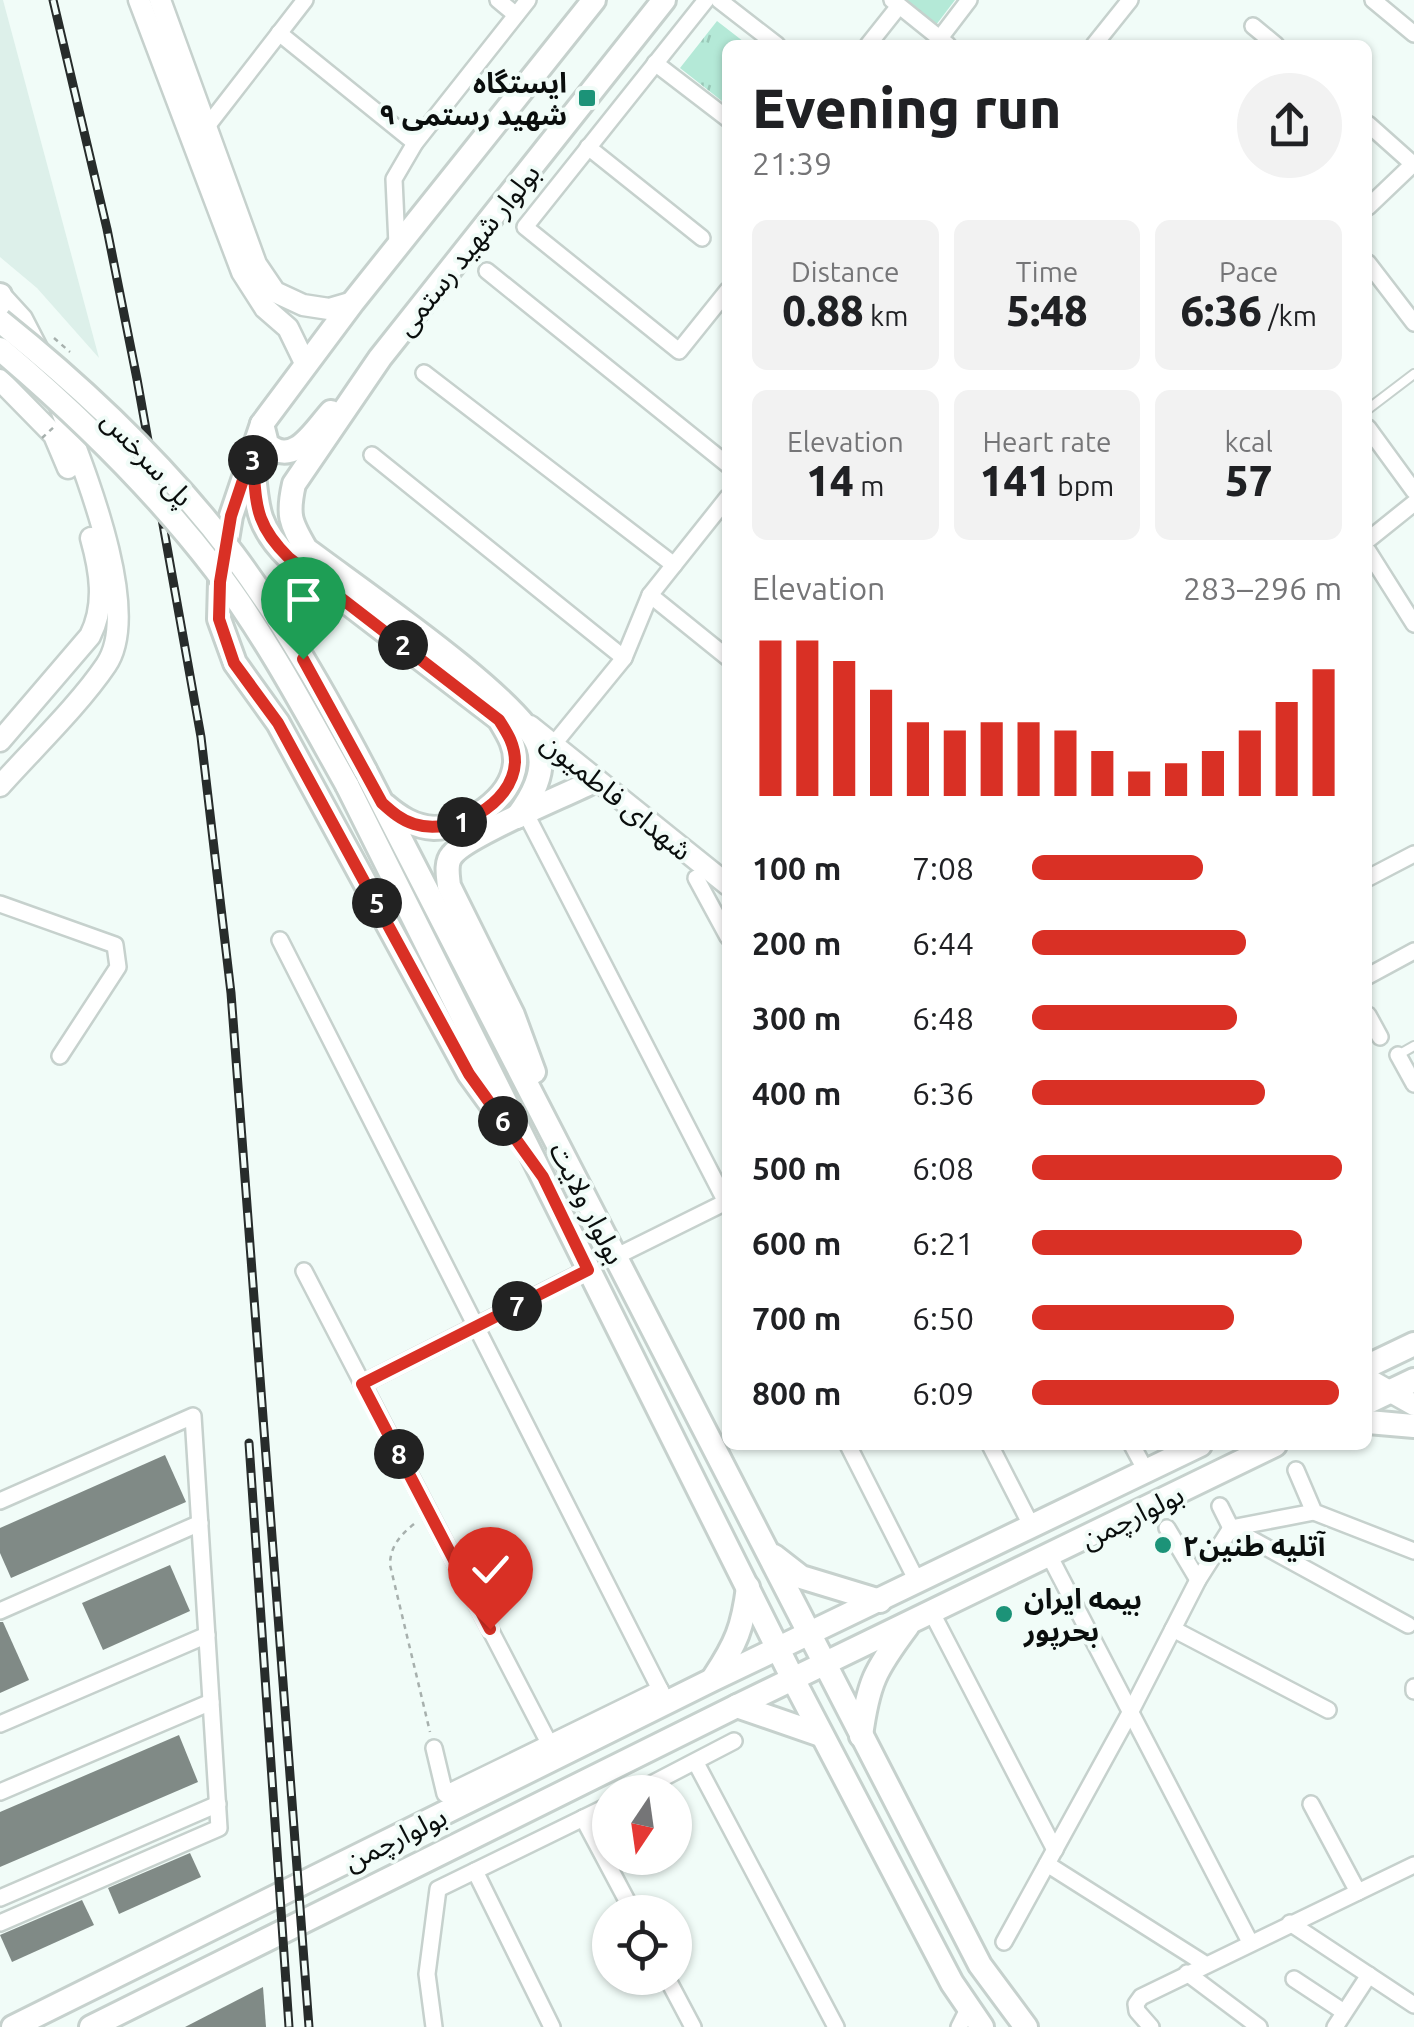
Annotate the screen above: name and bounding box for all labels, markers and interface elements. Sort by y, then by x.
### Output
place label: ایستگاه شهید رستمی ۹ [379,67,567,132]
button: share [1237,73,1342,178]
text: Evening run [752,77,1062,138]
marker: ایستگاه شهید رستمی ۹ [576,87,598,109]
text: 21:39 [752,145,832,181]
street label: بولوار شهید رستمی [389,157,547,342]
text: Distance [791,256,900,287]
text: Time [1016,256,1078,287]
text: Pace [1219,256,1278,287]
text: 0.88 [782,287,864,334]
text: 5:48 [1006,287,1088,334]
text: 6:36 [1180,287,1262,334]
text: km [864,300,908,331]
text: /km [1262,300,1317,331]
street label: پل سرخس [94,404,200,514]
text: Elevation [787,426,904,457]
text: Heart rate [983,426,1111,457]
text: kcal [1224,426,1273,457]
pin: 3 [228,435,278,485]
text: 3 [245,444,261,475]
text: 14 [806,457,854,504]
text: 141 [980,457,1051,504]
text: 57 [1225,457,1272,504]
text: m [854,470,884,501]
text: bpm [1051,470,1114,501]
pin [261,557,346,660]
text: Elevation [752,570,885,606]
text: 283–296 m [1183,570,1342,606]
icon: arrive [276,572,331,627]
pin: 2 [378,620,428,670]
text: 2 [395,629,411,660]
street label: شهدای فاطمیون [534,726,698,868]
pin: 1 [437,797,487,847]
text: 1 [454,806,470,837]
text: 100 m [752,850,841,886]
text: 7:08 [912,850,974,886]
pin: 5 [352,878,402,928]
text: 5 [369,887,385,918]
text: 200 m [752,925,841,961]
text: 6:44 [912,925,974,961]
text: 300 m [752,1000,841,1036]
text: 6:48 [912,1000,974,1036]
text: 400 m [752,1075,841,1111]
text: 6:36 [912,1075,974,1111]
pin: 6 [478,1096,528,1146]
text: 6 [495,1105,511,1136]
street label: بولوار ولایت [542,1137,632,1270]
text: 500 m [752,1150,841,1186]
text: 6:08 [912,1150,974,1186]
text: 600 m [752,1225,841,1261]
text: 6:21 [912,1225,974,1261]
pin: 7 [492,1281,542,1331]
text: 7 [509,1290,525,1321]
text: 700 m [752,1300,841,1336]
text: 6:50 [912,1300,974,1336]
text: 800 m [752,1375,841,1411]
text: 6:09 [912,1375,974,1411]
pin: 8 [374,1429,424,1479]
text: 8 [391,1438,407,1469]
street label: بولوارچمن [1076,1478,1190,1557]
pin [448,1527,533,1630]
place label: آتلیه طنین۲ [1183,1530,1326,1562]
marker: آتلیه طنین۲ [1152,1534,1174,1556]
icon: check [463,1542,518,1597]
place label: بيمه ايران بحرپور [1023,1583,1142,1649]
marker: بيمه ايران بحرپور [993,1603,1015,1625]
north arrow [592,1775,692,1875]
map controls [592,1775,692,1995]
street label: بولوارچمن [339,1800,453,1879]
button: locate [592,1895,692,1995]

